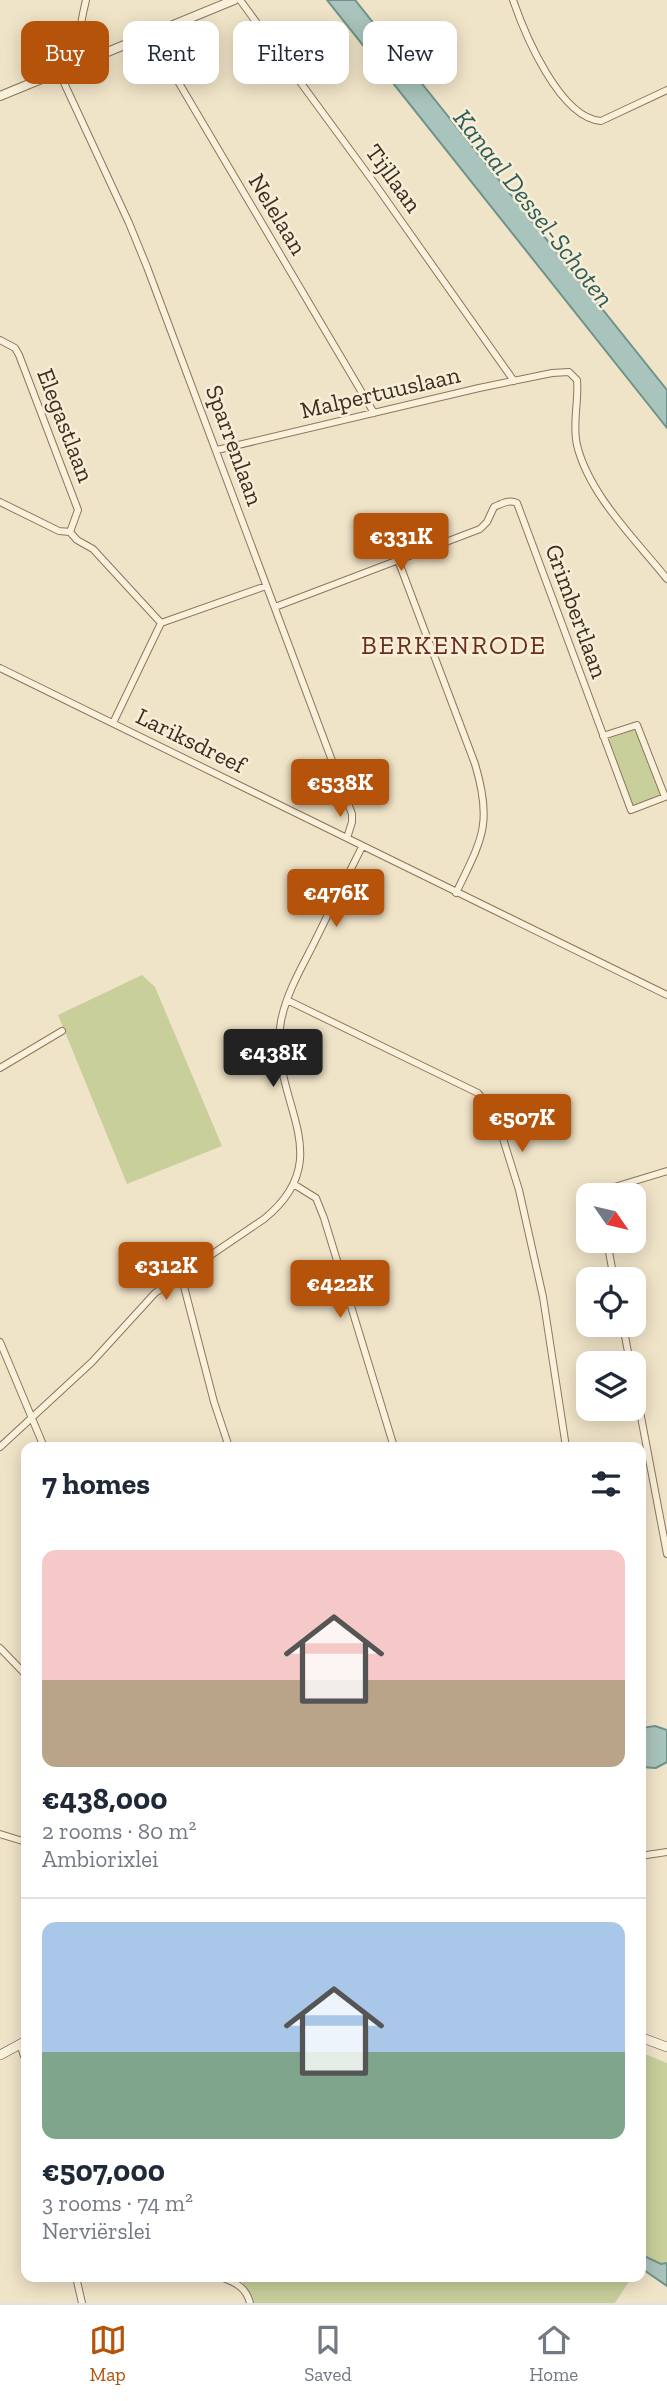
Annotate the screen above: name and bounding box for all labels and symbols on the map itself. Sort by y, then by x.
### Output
water label: Kanaal Dessel-Schoten [447,103,621,313]
street label: Tijllaan [360,138,429,218]
street label: Nelelaan [243,168,314,260]
street label: Malpertuuslaan [297,359,463,424]
street label: Elegastlaan [31,364,101,486]
street label: Sparrenlaan [200,381,270,509]
pin: €331K [352,514,450,573]
street label: Grimbertlaan [539,540,615,682]
district label: BERKENRODE [361,629,547,661]
street label: Lariksdreef [132,701,252,780]
pin: €538K [291,760,389,819]
pin: €476K [287,870,385,929]
pin: €438K [224,1030,322,1089]
pin: €507K [473,1094,571,1154]
north arrow [576,1183,646,1253]
pin: €312K [117,1242,215,1302]
pin: €422K [291,1260,389,1320]

